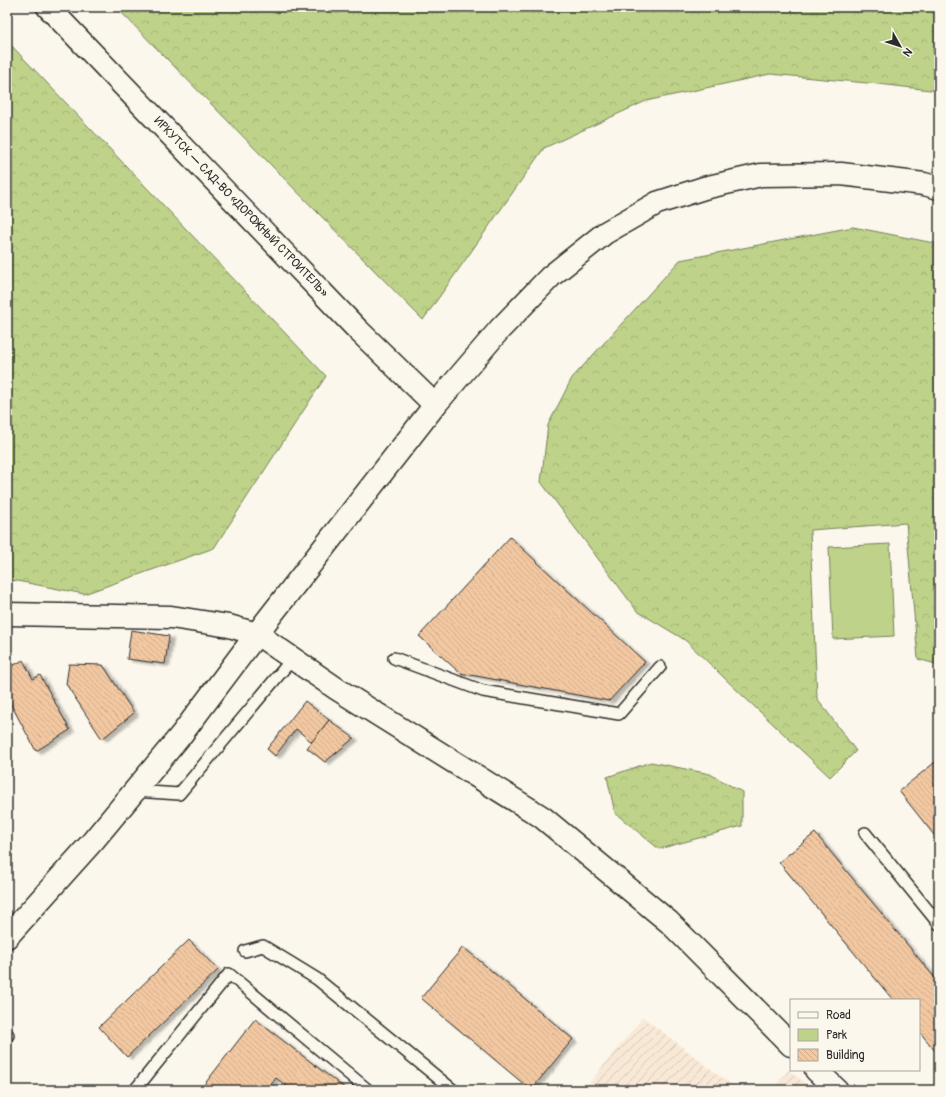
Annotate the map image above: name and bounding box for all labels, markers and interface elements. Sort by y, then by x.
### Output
north arrow [880,26,920,66]
text: N [900,45,915,59]
street label: ИРКУТСК — САД-ВО «ДОРОЖНЫЙ СТРОИТЕЛЬ» [151,114,331,300]
legend [790,999,920,1071]
text: Road [826,1008,851,1023]
text: Park [826,1028,847,1043]
text: Building [826,1048,865,1063]

